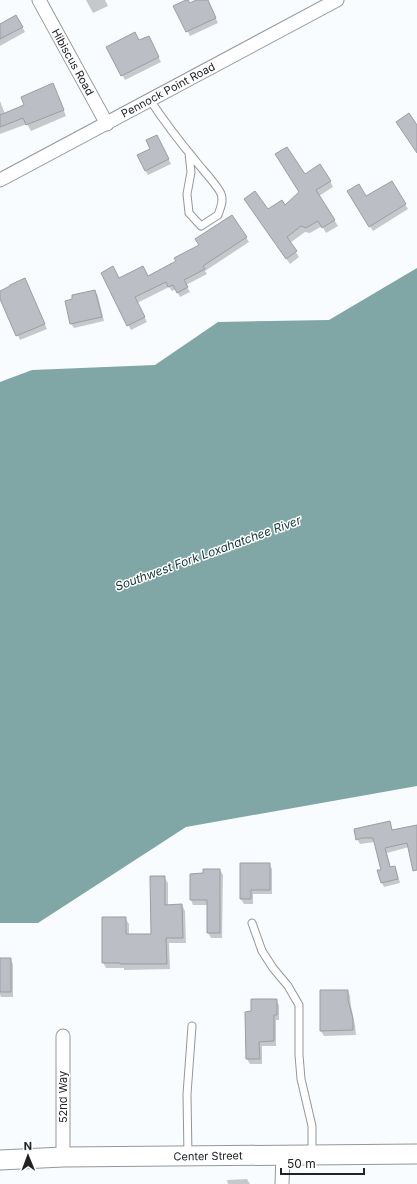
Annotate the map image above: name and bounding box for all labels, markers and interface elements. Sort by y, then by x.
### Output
street label: Hibiscus Road [49,26,97,98]
street label: Pennock Point Road [119,59,217,121]
water label: Southwest Fork Loxahatchee River [113,512,304,594]
street label: 52nd Way [56,1071,70,1123]
north arrow [8,1136,48,1176]
text: N [24,1139,32,1153]
street label: Center Street [173,1148,243,1164]
scale bar [281,1150,364,1176]
text: 50 m [287,1156,316,1171]

